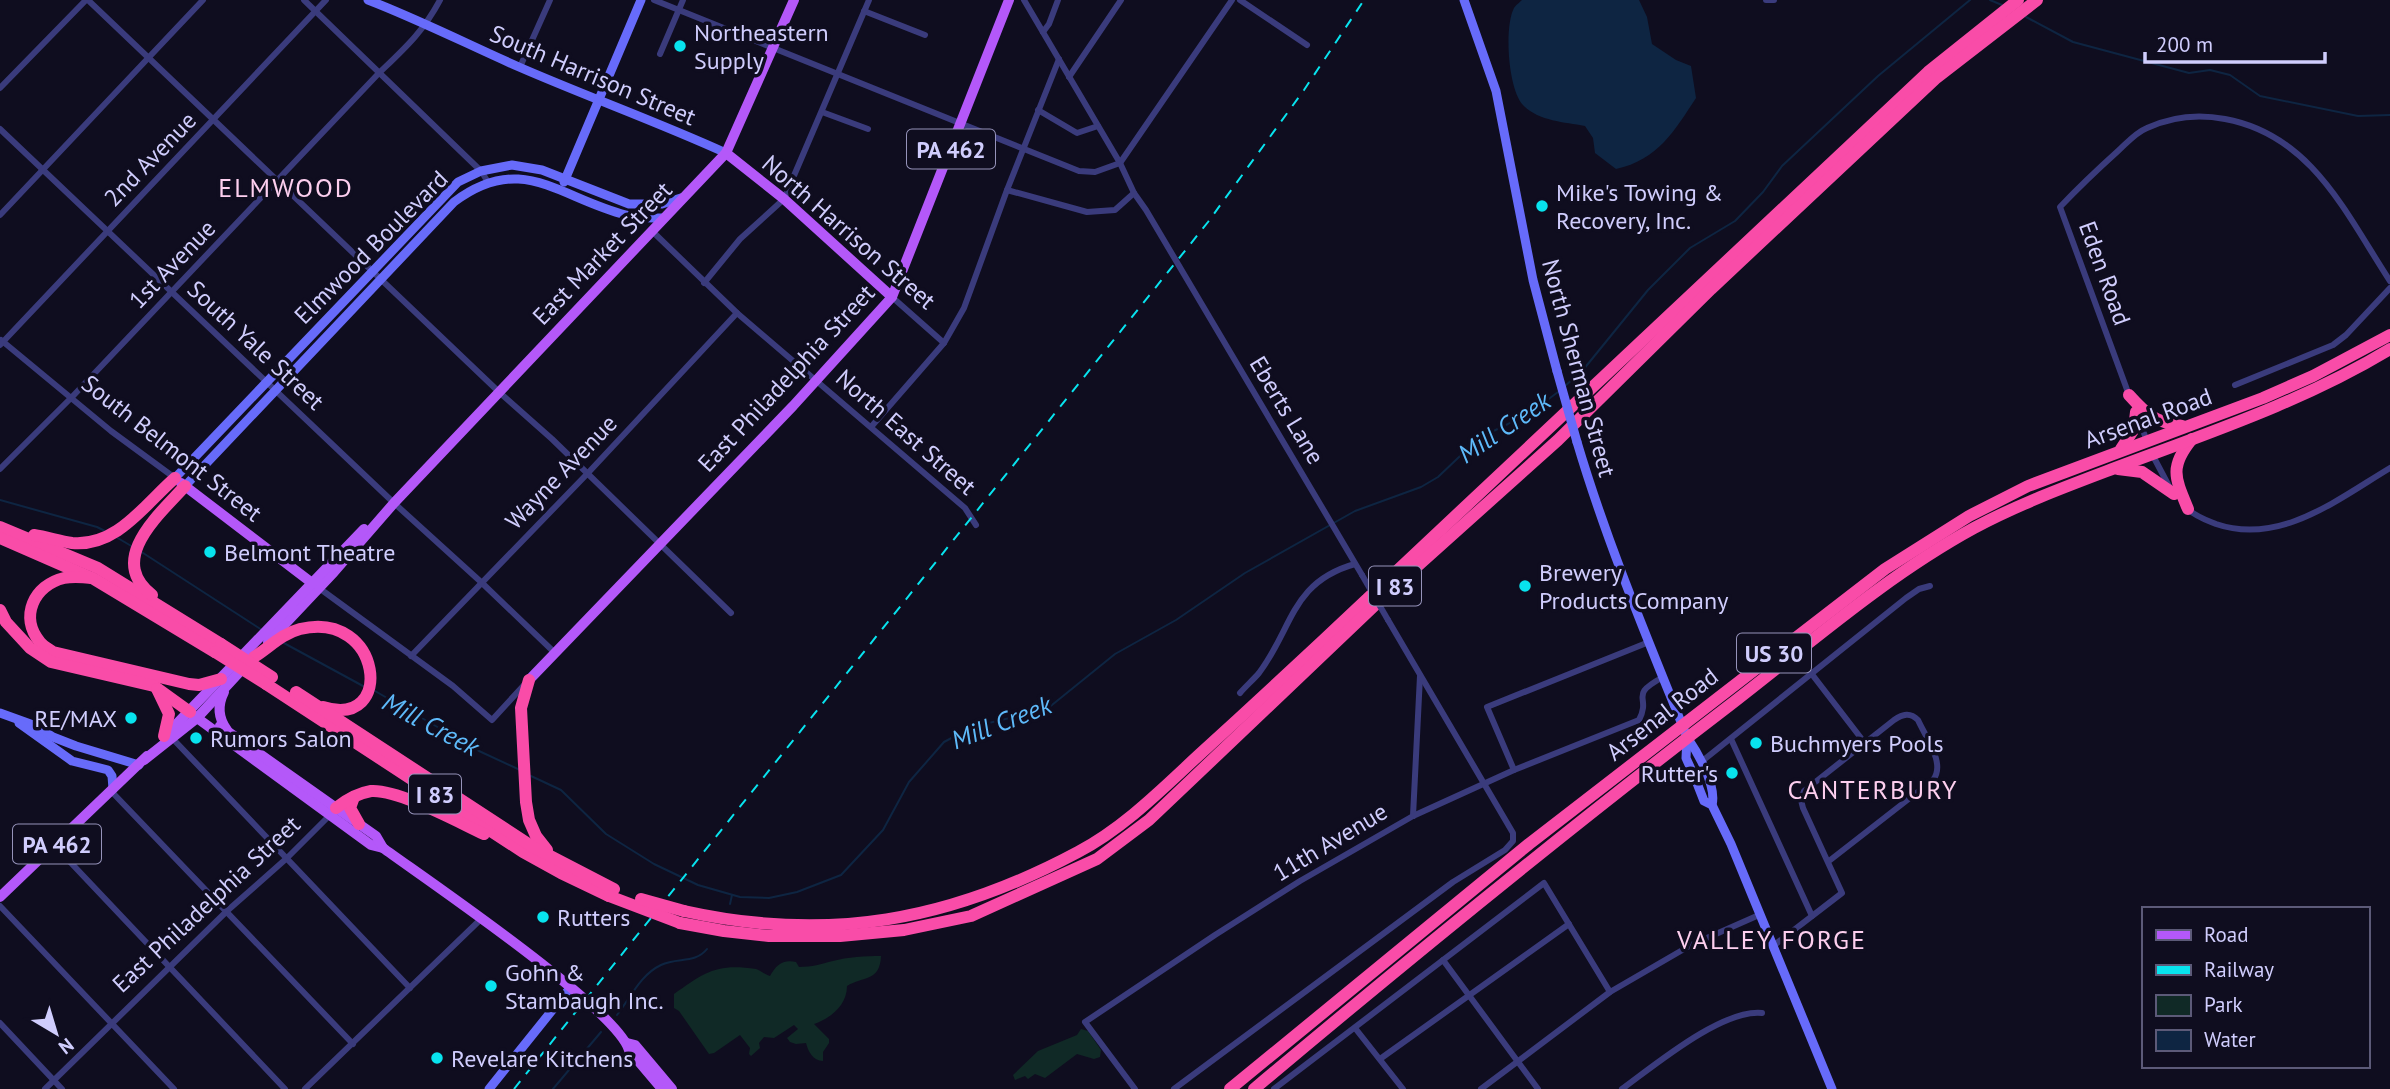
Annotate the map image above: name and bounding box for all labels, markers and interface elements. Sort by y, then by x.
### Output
place label: Northeastern Supply [694,17,829,76]
street label: South Harrison Street [485,18,701,132]
scale bar [2145,21,2325,65]
text: 200 m [2156,31,2213,58]
marker: Northeastern Supply [672,38,688,54]
street label: 2nd Avenue [97,105,203,213]
road number: PA 462 [907,130,995,168]
street label: North Harrison Street [756,148,942,316]
street label: Elmwood Boulevard [288,164,454,330]
district label: ELMWOOD [218,171,354,204]
street label: East Market Street [526,175,678,331]
place label: Mike's Towing & Recovery, Inc. [1556,177,1723,236]
marker: Mike's Towing & Recovery, Inc. [1534,198,1550,214]
street label: 1st Avenue [122,213,222,315]
street label: Eden Road [2072,217,2138,329]
street label: North Sherman Street [1535,256,1623,480]
street label: South Yale Street [181,274,331,416]
street label: East Philadelphia Street [691,278,881,478]
street label: Eberts Lane [1243,350,1331,470]
street label: North East Street [829,362,983,502]
street label: South Belmont Street [75,368,269,528]
street label: Arsenal Road [2080,381,2216,455]
water label: Mill Creek [1451,383,1558,470]
street label: Wayne Avenue [498,408,624,536]
place label: Belmont Theatre [224,537,396,568]
marker: Belmont Theatre [202,544,218,560]
place label: Brewery Products Company [1539,557,1728,616]
road number: I 83 [1369,566,1421,606]
marker: Brewery Products Company [1517,578,1533,594]
road number: US 30 [1737,634,1811,673]
street label: Arsenal Road [1600,661,1724,767]
water label: Mill Creek [377,685,486,764]
water label: Mill Creek [946,687,1057,756]
place label: RE/MAX [34,703,117,734]
marker: RE/MAX [123,710,139,726]
place label: Rumors Salon [210,723,352,754]
place label: Buchmyers Pools [1770,728,1944,759]
marker: Rumors Salon [188,730,204,746]
marker: Buchmyers Pools [1748,735,1764,751]
place label: Rutter's [1641,758,1718,789]
marker: Rutter's [1724,765,1740,781]
district label: CANTERBURY [1787,773,1959,806]
road number: I 83 [409,774,461,814]
street label: 11th Avenue [1267,796,1393,888]
street label: East Philadelphia Street [106,809,306,999]
road number: PA 462 [13,824,101,864]
place label: Rutters [557,902,630,933]
legend [2142,907,2369,1068]
marker: Rutters [535,909,551,925]
text: Road [2204,921,2248,948]
district label: VALLEY FORGE [1676,923,1867,956]
text: Railway [2204,956,2274,983]
place label: Gohn & Stambaugh Inc. [505,957,664,1016]
marker: Gohn & Stambaugh Inc. [483,978,499,994]
text: Park [2204,991,2243,1018]
north arrow [21,998,91,1068]
text: Water [2204,1026,2256,1053]
text: N [54,1033,79,1060]
place label: Revelare Kitchens [451,1043,633,1074]
marker: Revelare Kitchens [429,1050,445,1066]

